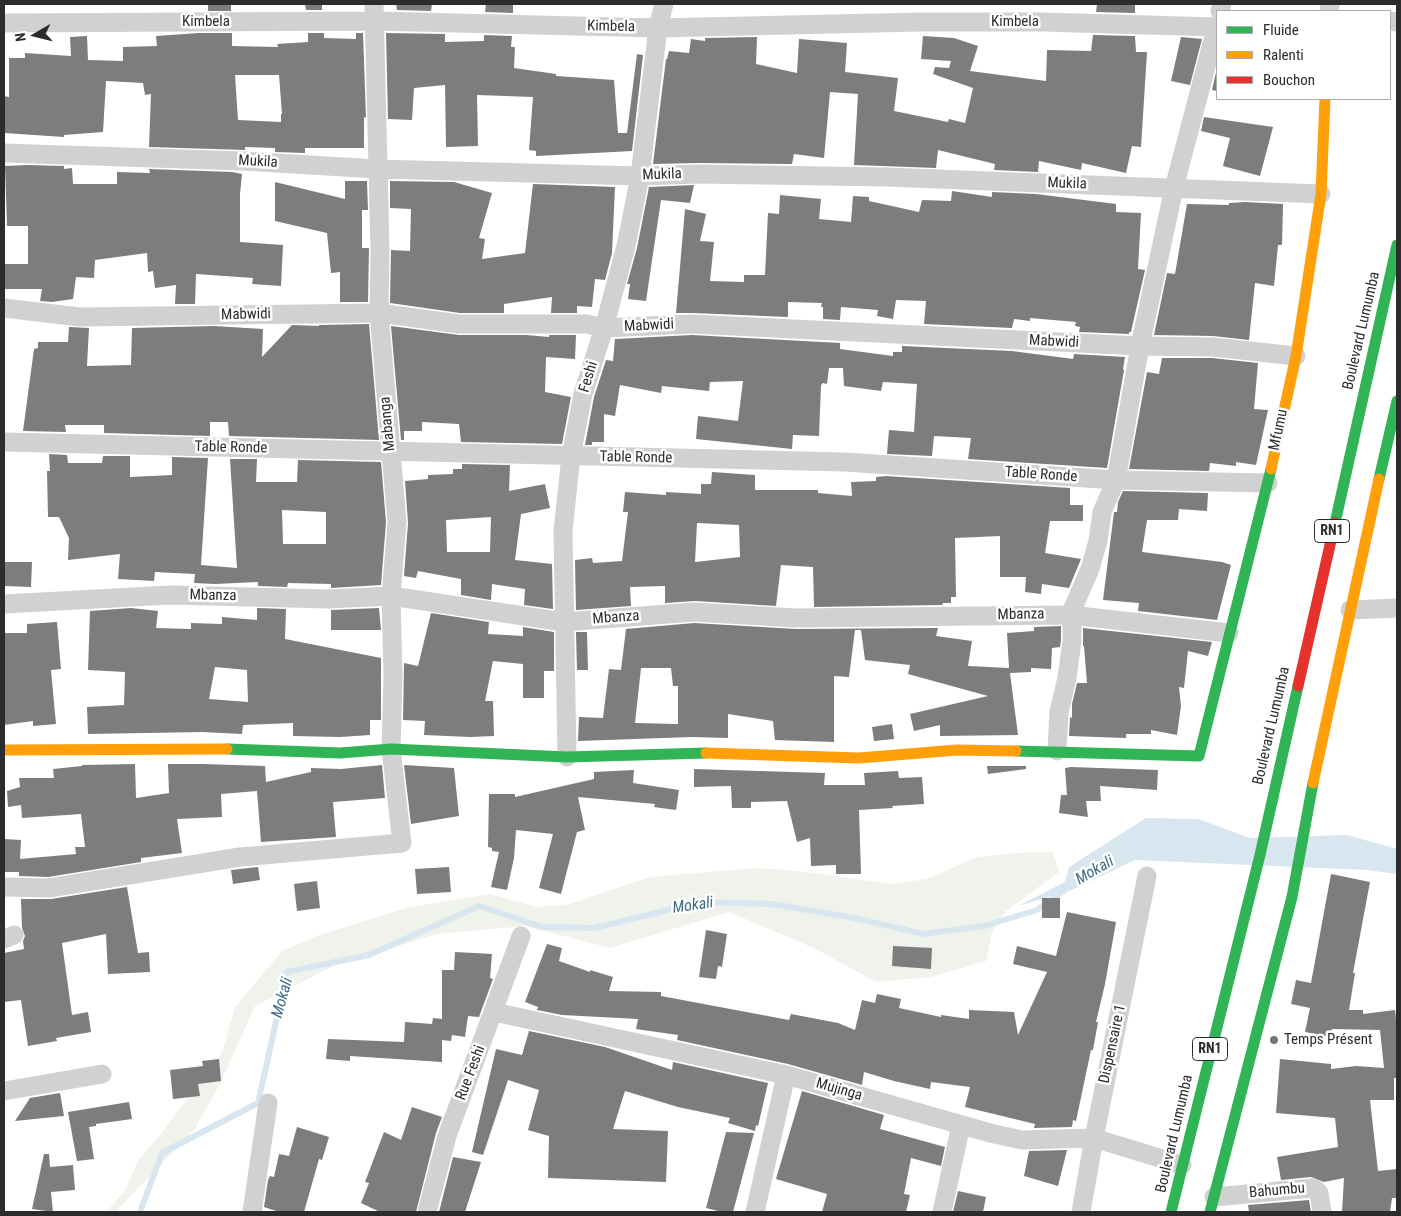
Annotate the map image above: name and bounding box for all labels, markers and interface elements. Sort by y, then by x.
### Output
north arrow [10,10,60,60]
legend [1216,10,1391,100]
street label: Kimbela [182,13,230,31]
street label: Kimbela [991,13,1039,31]
street label: Kimbela [587,18,635,36]
text: Fluide [1263,21,1299,39]
text: N [12,32,29,42]
text: Ralenti [1263,46,1304,64]
text: Bouchon [1263,71,1315,89]
street label: Mukila [238,152,278,172]
street label: Mukila [642,165,682,185]
street label: Mukila [1047,174,1087,194]
street label: Boulevard Lumumba [1340,270,1384,392]
street label: Mabwidi [221,306,271,324]
street label: Mabwidi [624,316,674,336]
street label: Mabwidi [1029,332,1079,352]
street label: Feshi [576,359,602,395]
street label: Mabanga [377,396,399,452]
street label: Mfumu [1266,408,1292,452]
street label: Table Ronde [194,438,268,458]
street label: Table Ronde [599,448,673,468]
street label: Table Ronde [1004,463,1078,487]
road number: RN1 [1314,520,1350,542]
street label: Mbanza [189,587,237,605]
street label: Mbanza [997,606,1045,624]
street label: Mbanza [592,607,640,629]
street label: Boulevard Lumumba [1250,665,1294,787]
water label: Mokali [1072,852,1118,890]
water label: Mokali [671,894,715,918]
water label: Mokali [268,976,298,1020]
street label: Dispensaire 1 [1096,1003,1130,1085]
place label: Temps Présent [1284,1031,1372,1049]
marker: Temps Présent [1268,1034,1280,1046]
road number: RN1 [1192,1038,1228,1060]
street label: Rue Feshi [452,1043,490,1103]
street label: Boulevard Lumumba [1153,1073,1197,1195]
street label: Mujinga [814,1075,864,1105]
street label: Bahumbu [1248,1180,1306,1202]

